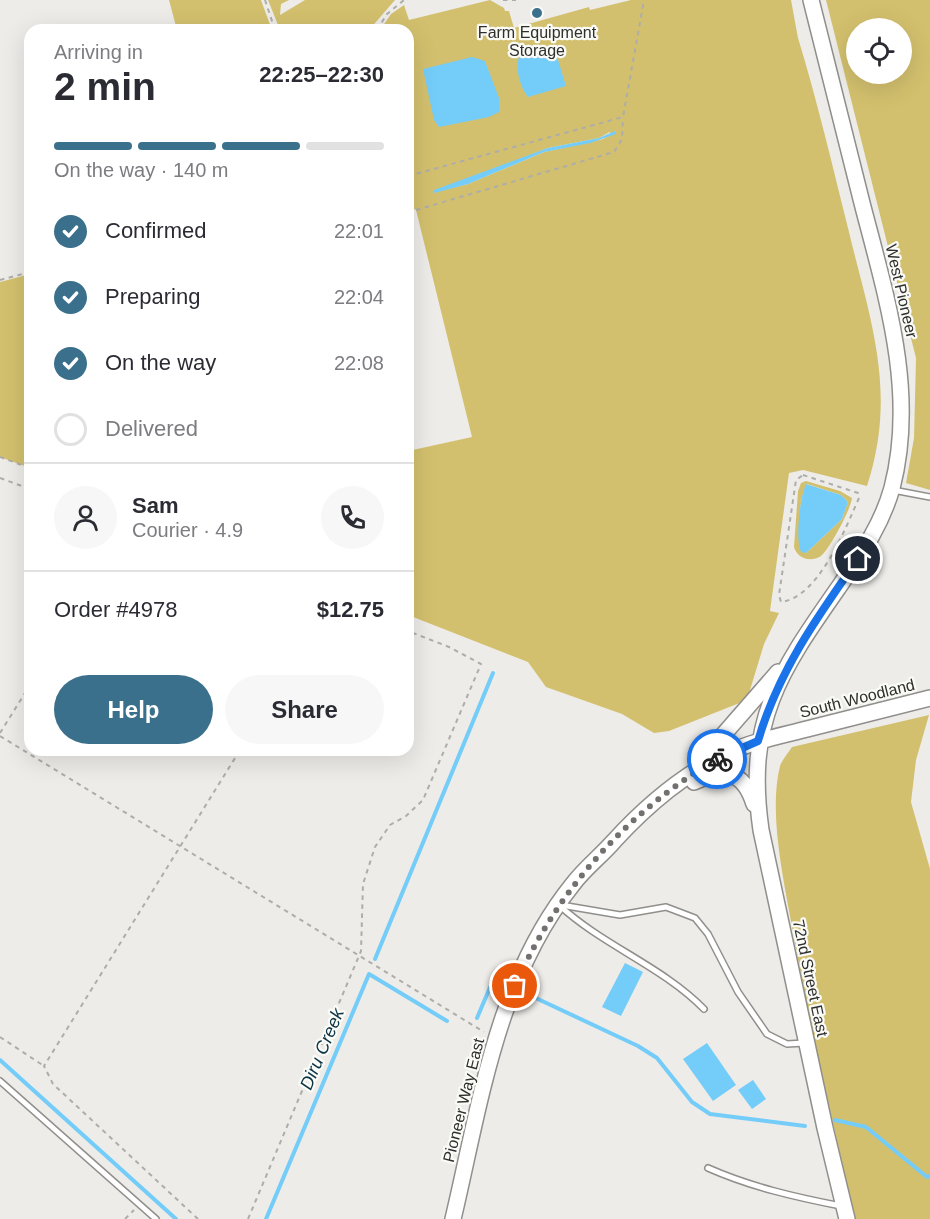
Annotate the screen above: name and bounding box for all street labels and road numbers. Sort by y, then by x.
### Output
street label: West Pioneer [882,243,921,340]
street label: South Woodland [798,676,916,721]
street label: 72nd Street East [790,918,831,1039]
street label: Pioneer Way East [440,1036,487,1164]

